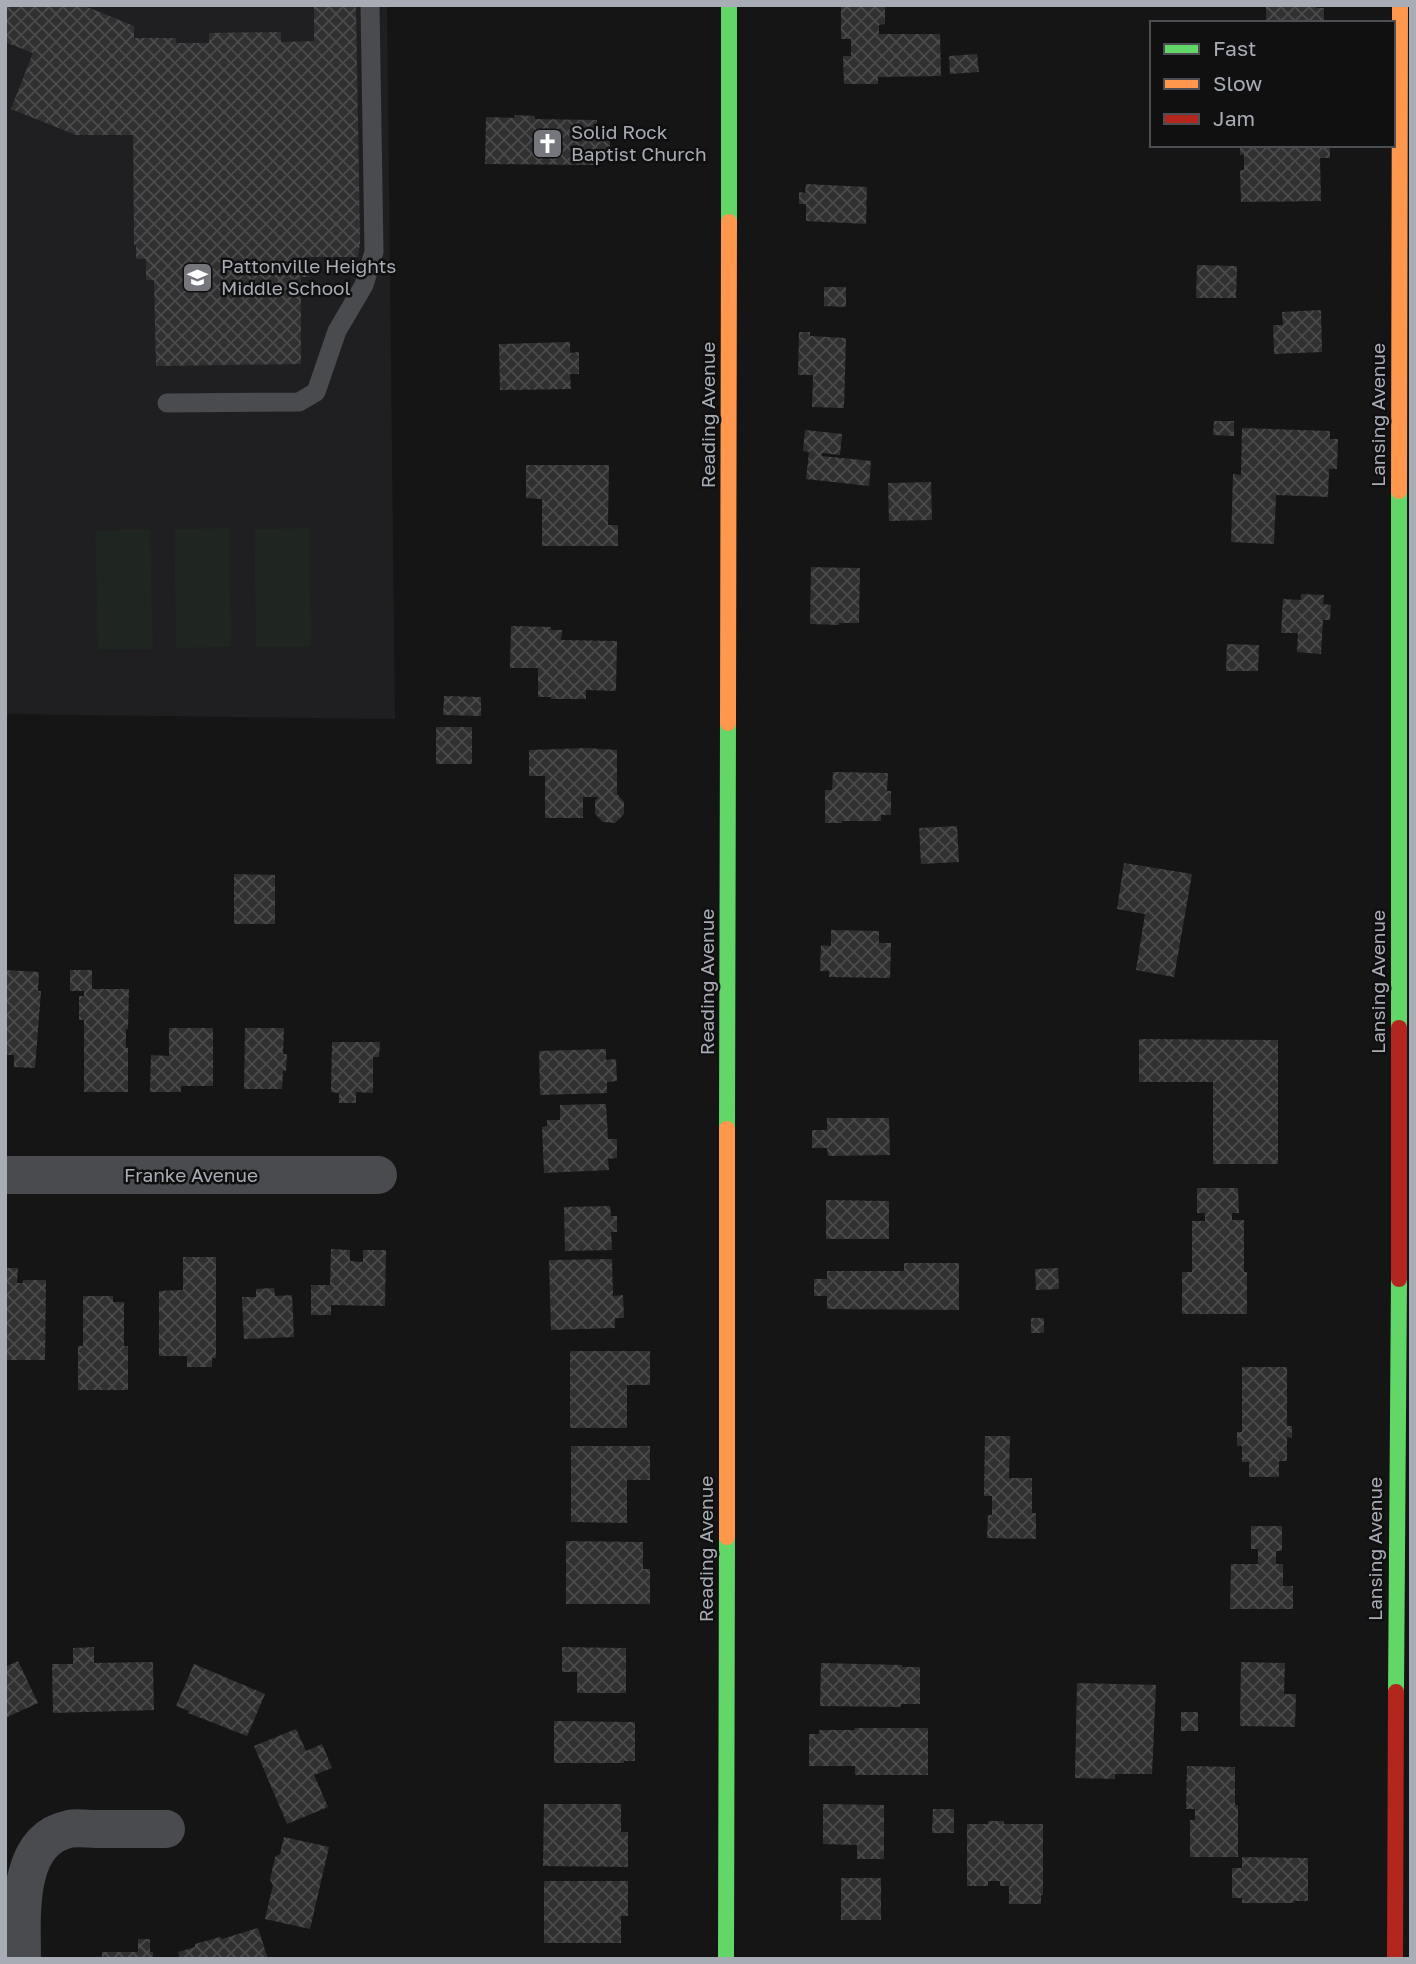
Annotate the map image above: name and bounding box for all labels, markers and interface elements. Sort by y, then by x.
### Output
legend [1150,21,1395,147]
text: Fast [1213,35,1256,61]
text: Slow [1213,70,1262,96]
text: Jam [1213,105,1255,131]
place label: Solid Rock Baptist Church [571,120,707,165]
church icon: Solid Rock Baptist Church [531,126,565,160]
place label: Pattonville Heights Middle School [221,254,396,299]
school or university icon: Pattonville Heights Middle School [181,260,215,294]
street label: Reading Avenue [696,342,719,488]
street label: Lansing Avenue [1366,343,1389,487]
street label: Reading Avenue [695,909,718,1055]
street label: Lansing Avenue [1366,910,1389,1054]
street label: Franke Avenue [124,1163,258,1186]
street label: Reading Avenue [694,1476,717,1622]
street label: Lansing Avenue [1363,1477,1386,1621]

